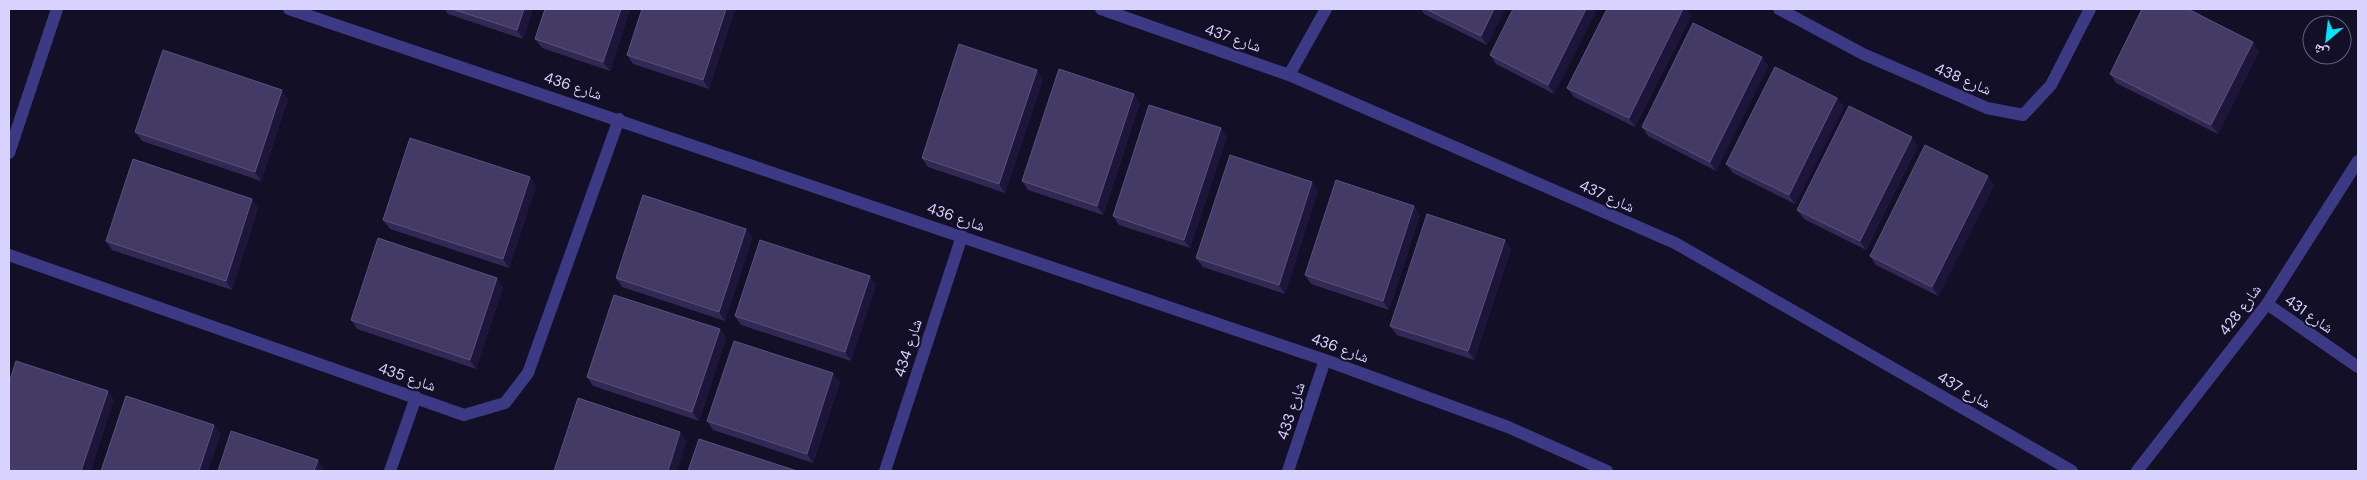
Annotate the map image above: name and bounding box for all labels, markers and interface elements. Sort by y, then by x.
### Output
north arrow [2302,15,2352,65]
street label: شارع 437 [1202,19,1264,57]
text: ش [2310,40,2332,63]
street label: شارع 438 [1932,58,1994,100]
street label: شارع 436 [541,67,605,105]
street label: شارع 437 [1576,175,1638,217]
street label: شارع 436 [924,198,988,236]
street label: شارع 428 [2214,280,2266,340]
street label: شارع 431 [2281,290,2337,338]
street label: شارع 434 [889,316,927,379]
street label: شارع 436 [1308,328,1372,368]
street label: شارع 435 [376,358,439,396]
street label: شارع 437 [1934,367,1994,413]
street label: شارع 433 [1272,380,1310,442]

